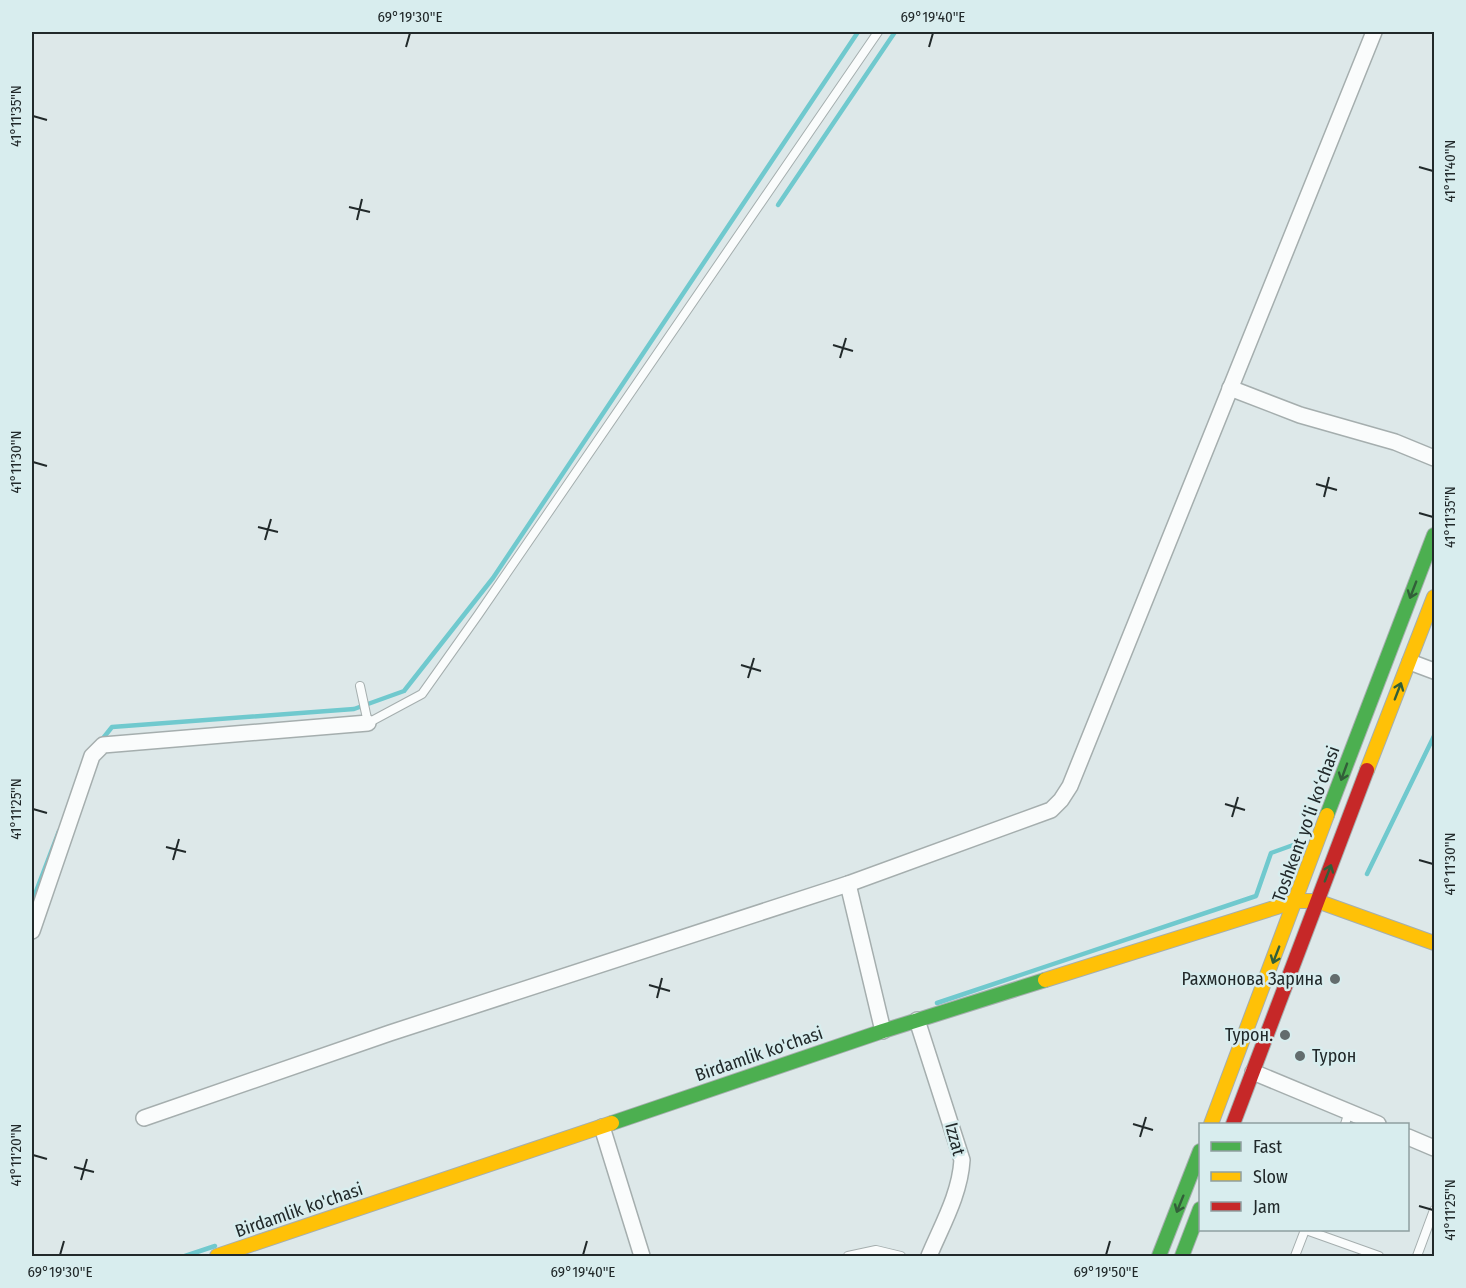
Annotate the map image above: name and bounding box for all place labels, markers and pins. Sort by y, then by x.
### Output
place label: Рахмонова Зарина [1181,968,1323,990]
marker: Рахмонова Зарина [1328,972,1342,986]
place label: Турон. [1225,1024,1273,1046]
marker: Турон. [1278,1028,1292,1042]
place label: Турон [1312,1045,1356,1067]
marker: Турон [1293,1049,1307,1063]

